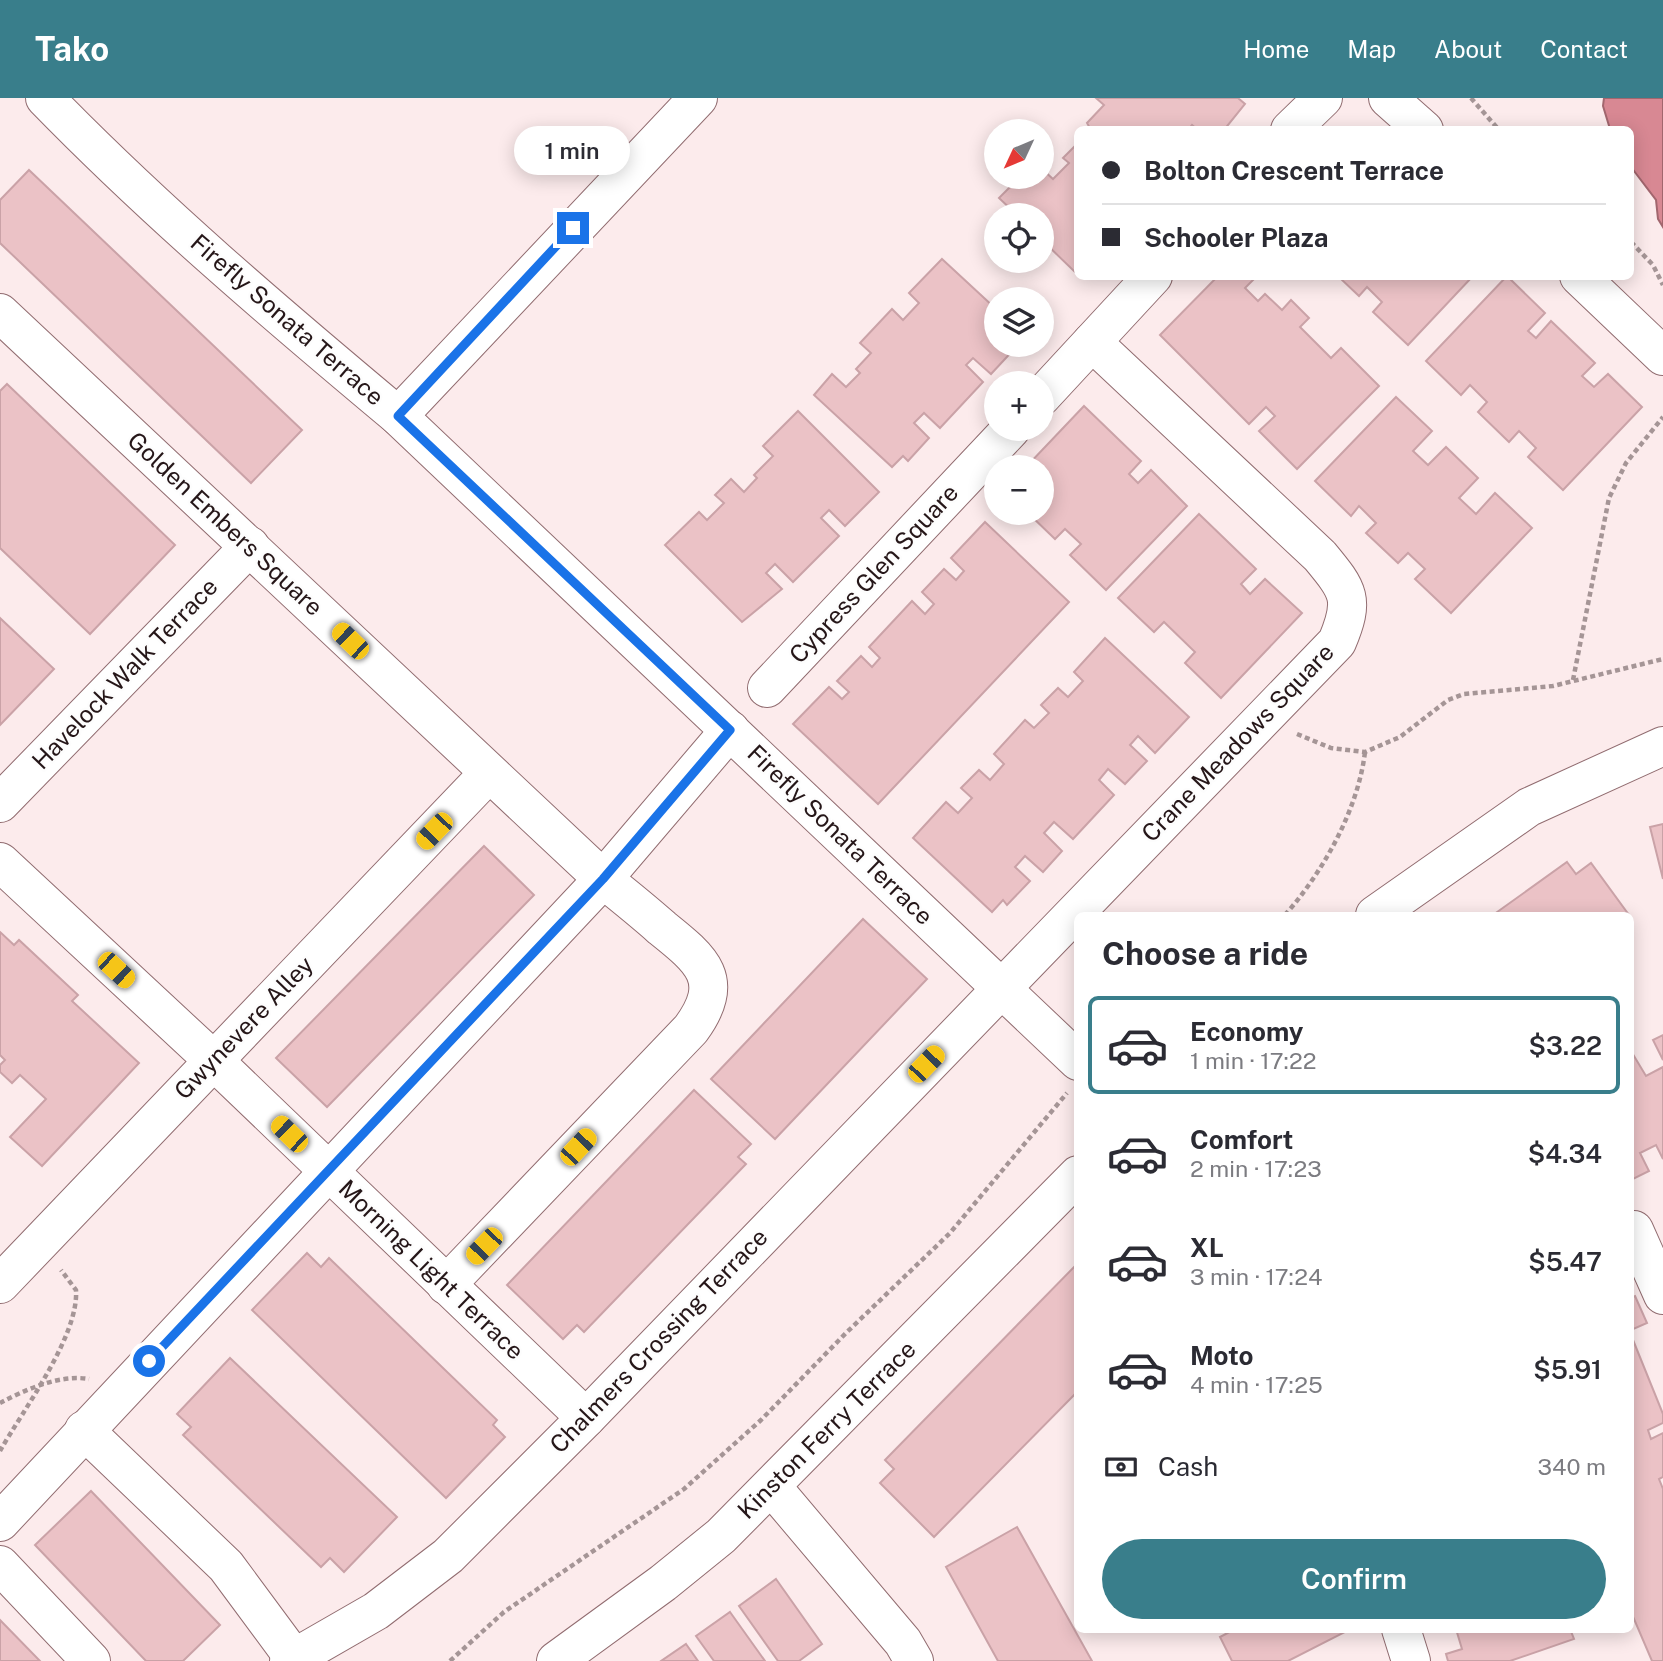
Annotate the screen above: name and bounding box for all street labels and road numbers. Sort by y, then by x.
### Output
street label: Firefly Sonata Terrace [185,228,390,411]
street label: Golden Embers Square [122,426,329,621]
street label: Cypress Glen Square [783,478,963,669]
street label: Havelock Walk Terrace [26,572,223,775]
street label: Crane Meadows Square [1135,638,1339,847]
street label: Firefly Sonata Terrace [742,739,939,930]
street label: Gwynevere Alley [168,950,319,1104]
street label: Morning Light Terrace [333,1174,530,1365]
street label: Chalmers Crossing Terrace [544,1222,773,1458]
street label: Kinston Ferry Terrace [732,1335,921,1524]

